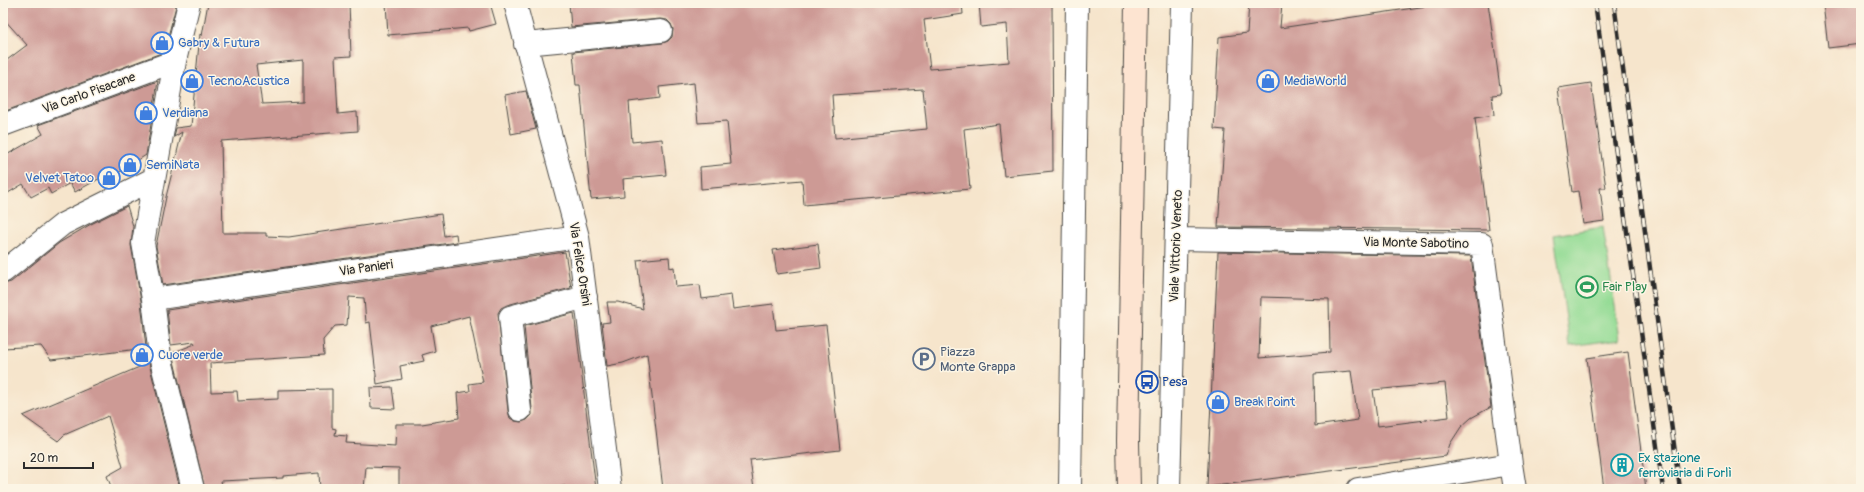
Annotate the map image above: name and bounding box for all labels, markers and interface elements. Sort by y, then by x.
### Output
shop icon: Gabry & Futura [149,30,175,56]
place label: Gabry & Futura [178,35,260,51]
shop icon: TecnoAcustica [179,68,205,94]
shop icon: MediaWorld [1255,68,1281,94]
street label: Via Carlo Pisacane [40,69,138,117]
place label: TecnoAcustica [208,73,290,89]
place label: MediaWorld [1284,73,1347,89]
shop icon: Verdiana [133,100,159,126]
place label: Verdiana [162,105,208,121]
shop icon: SemiNata [117,152,143,178]
place label: SemiNata [146,157,199,173]
shop icon: Velvet Tatoo [96,165,122,191]
place label: Velvet Tatoo [25,170,94,186]
street label: Viale Vittorio Veneto [1166,189,1186,303]
street label: Via Felice Orsini [565,221,595,307]
street label: Via Monte Sabotino [1363,234,1469,252]
street label: Via Panieri [338,256,394,280]
sports icon: Fair Play [1574,274,1600,300]
place label: Fair Play [1602,279,1647,295]
shop icon: Cuore verde [129,342,155,368]
place label: Piazza Monte Grappa [940,344,1016,375]
parking icon: Piazza Monte Grappa [911,346,937,372]
place label: Cuore verde [158,347,223,363]
bus stop icon: Pesa [1134,369,1160,395]
place label: Pesa [1162,374,1187,390]
shop icon: Break Point [1205,389,1231,415]
place label: Break Point [1234,394,1296,410]
scale bar [24,444,93,470]
place label: Ex stazione ferroviaria di Forlì [1638,450,1731,481]
text: 20 m [30,451,59,466]
building icon: Ex stazione ferroviaria di Forlì [1609,452,1635,478]

